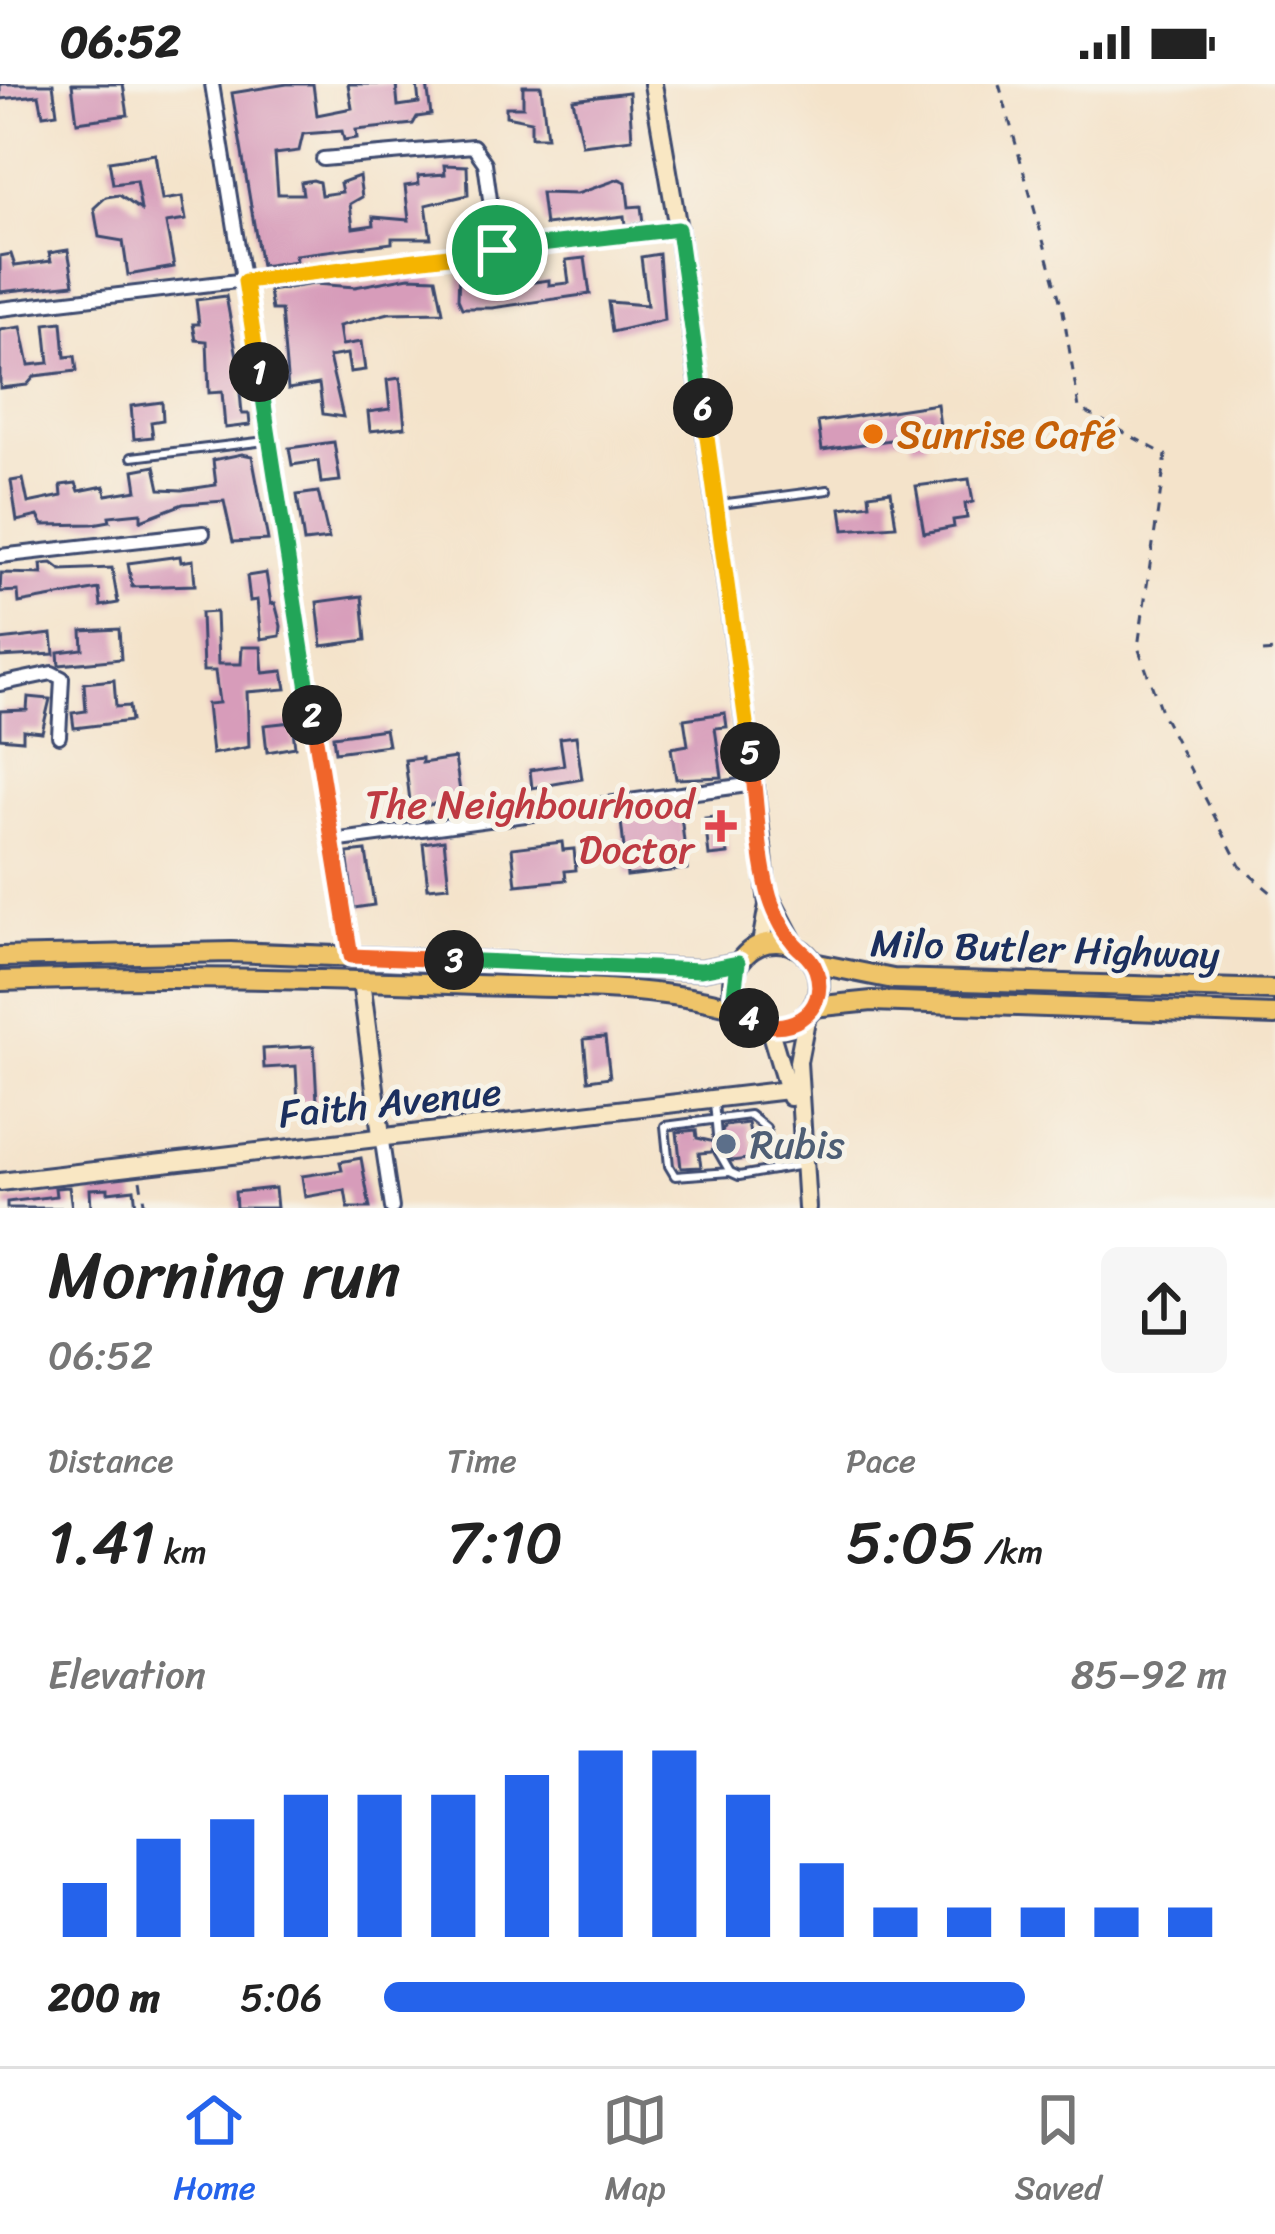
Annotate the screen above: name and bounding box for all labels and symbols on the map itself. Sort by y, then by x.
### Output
pin [446,199,548,301]
pin: 1 [229,342,289,402]
pin: 6 [673,378,733,438]
place label: Sunrise Café [897,400,1116,469]
marker: Sunrise Café [860,421,886,447]
pin: 2 [282,685,342,745]
pin: 5 [720,722,780,782]
place label: The Neighbourhood Doctor [365,770,696,884]
marker: The Neighbourhood Doctor [705,810,737,842]
street label: Milo Butler Highway [869,908,1221,989]
pin: 3 [424,930,484,990]
pin: 4 [719,988,779,1048]
street label: Faith Avenue [275,1056,505,1149]
place label: Rubis [750,1110,845,1179]
marker: Rubis [713,1131,739,1157]

